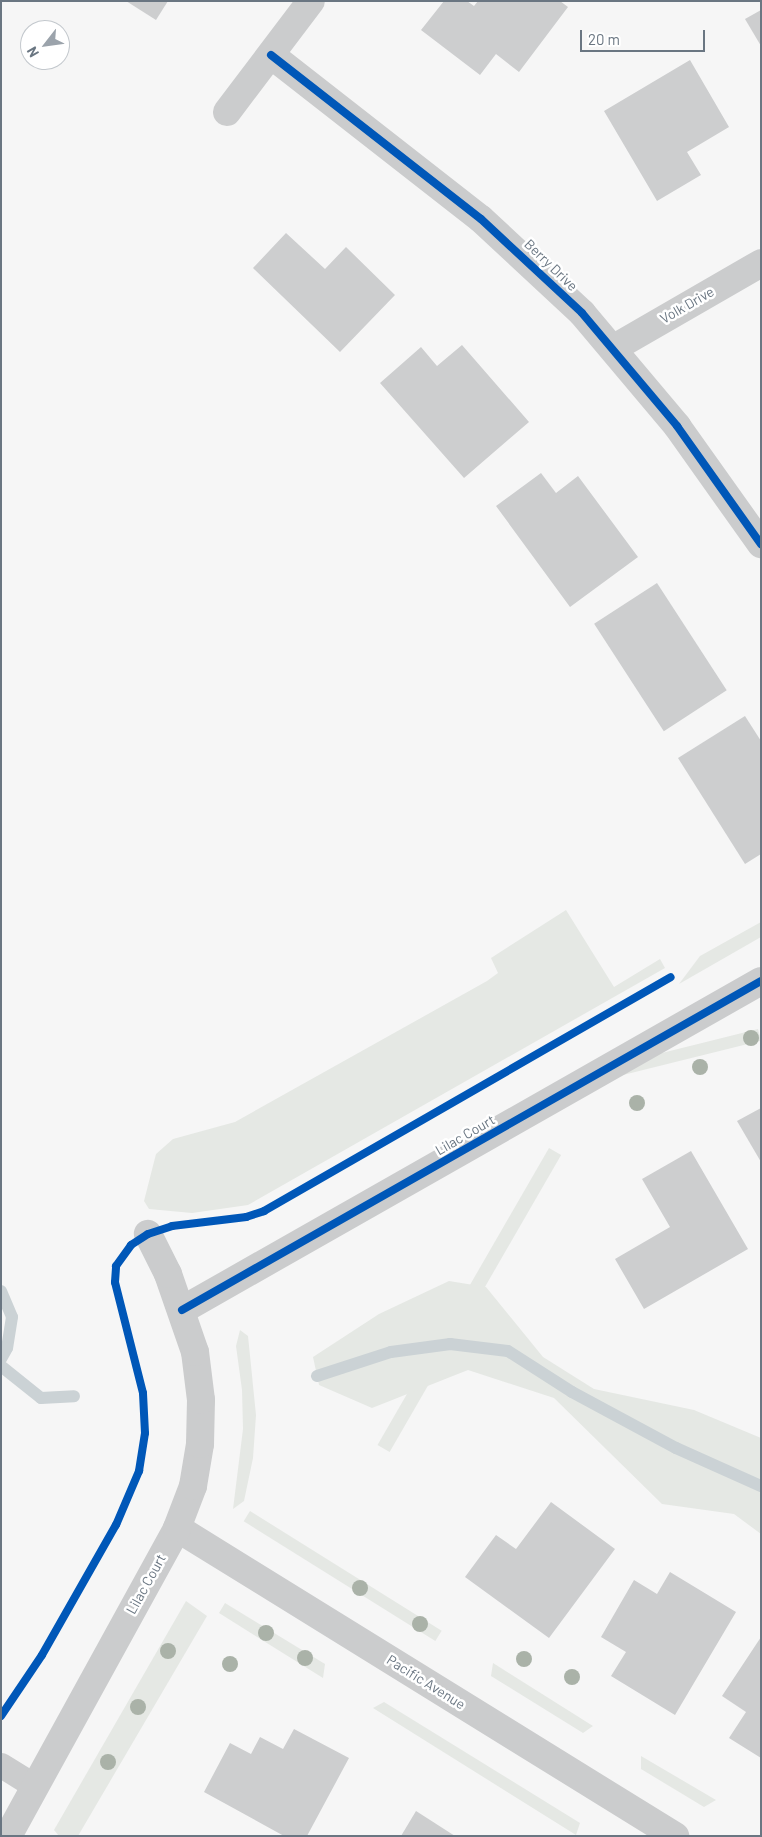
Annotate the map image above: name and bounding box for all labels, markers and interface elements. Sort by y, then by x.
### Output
north arrow [20,20,70,70]
scale bar [582,20,707,52]
text: 20 m [588,30,620,48]
text: N [23,44,42,61]
street label: Berry Drive [521,236,581,294]
street label: Volk Drive [657,283,717,327]
street label: Lilac Court [432,1111,498,1159]
street label: Lilac Court [123,1551,169,1617]
street label: Pacific Avenue [384,1651,468,1713]

